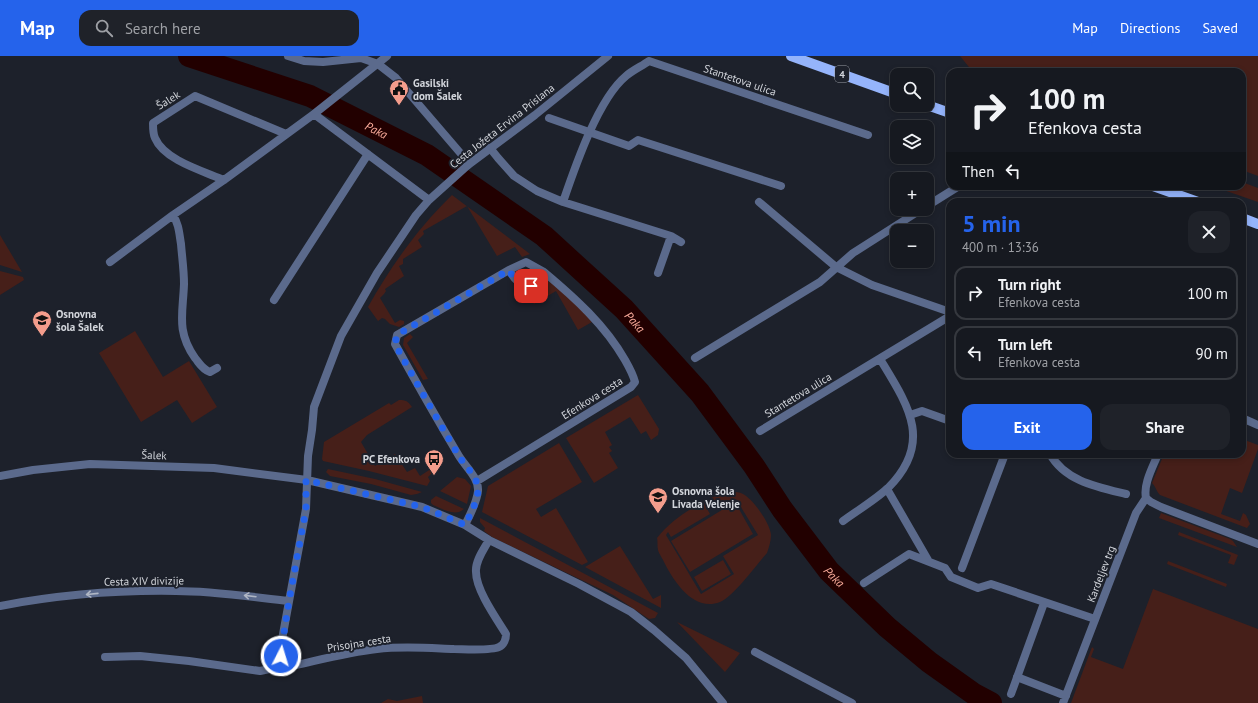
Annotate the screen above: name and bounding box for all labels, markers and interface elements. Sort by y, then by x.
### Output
search box [79,10,359,46]
text: Map [20,16,55,40]
icon: search [93,17,115,39]
text: Search here [125,19,201,38]
text: Map [1072,19,1098,37]
text: Directions [1120,19,1180,37]
text: Saved [1202,19,1238,37]
street label: Stantetova ulica [702,61,778,99]
road number: 4 [835,66,849,82]
map controls [890,68,934,268]
button: search [890,68,934,112]
place label: Gasilski dom Šalek [413,76,463,103]
public building icon: Gasilski dom Šalek [388,78,410,106]
text: 100 m [1028,80,1105,117]
street label: Cesta Jožeta Ervina Prislana [447,81,557,171]
icon: right [962,84,1014,136]
street label: Šalek [154,87,183,113]
text: Efenkova cesta [1028,116,1142,139]
water label: Paka [363,118,390,142]
button: layers [890,120,934,164]
icon: left [1002,160,1024,182]
text: Then [962,162,994,181]
button: + [890,172,934,216]
text: 5 min [962,208,1021,239]
button: close [1188,211,1230,253]
button: − [890,224,934,268]
text: 400 m · 13:36 [962,239,1039,256]
pin [514,269,548,303]
icon: arrive [520,275,542,297]
text: Turn right [998,275,1061,294]
icon: right [964,282,986,304]
text: 100 m [1187,284,1228,303]
text: Efenkova cesta [998,294,1080,311]
place label: Osnovna šola Šalek [56,307,104,334]
water label: Paka [622,308,649,335]
school or university icon: Osnovna šola Šalek [31,309,53,337]
text: Turn left [998,335,1052,354]
icon: left [964,342,986,364]
text: 90 m [1195,344,1228,363]
text: Efenkova cesta [998,354,1080,371]
street label: Stantetova ulica [762,369,834,421]
street label: Efenkova cesta [559,374,625,422]
button: Exit [962,404,1092,450]
button: Share [1100,404,1230,450]
street label: Šalek [141,448,168,462]
bus stop icon: PC Efenkova [423,448,445,476]
place label: PC Efenkova [363,452,420,466]
place label: Osnovna šola Livada Velenje [672,484,740,511]
school or university icon: Osnovna šola Livada Velenje [647,486,669,514]
street label: Kardeljev trg [1084,543,1118,604]
water label: Paka [821,563,848,590]
street label: Cesta XIV divizije [104,573,185,589]
one-way arrow [86,590,99,597]
one-way arrow [244,593,257,600]
street label: Prisojna cesta [326,631,392,655]
position arrow [260,635,302,677]

